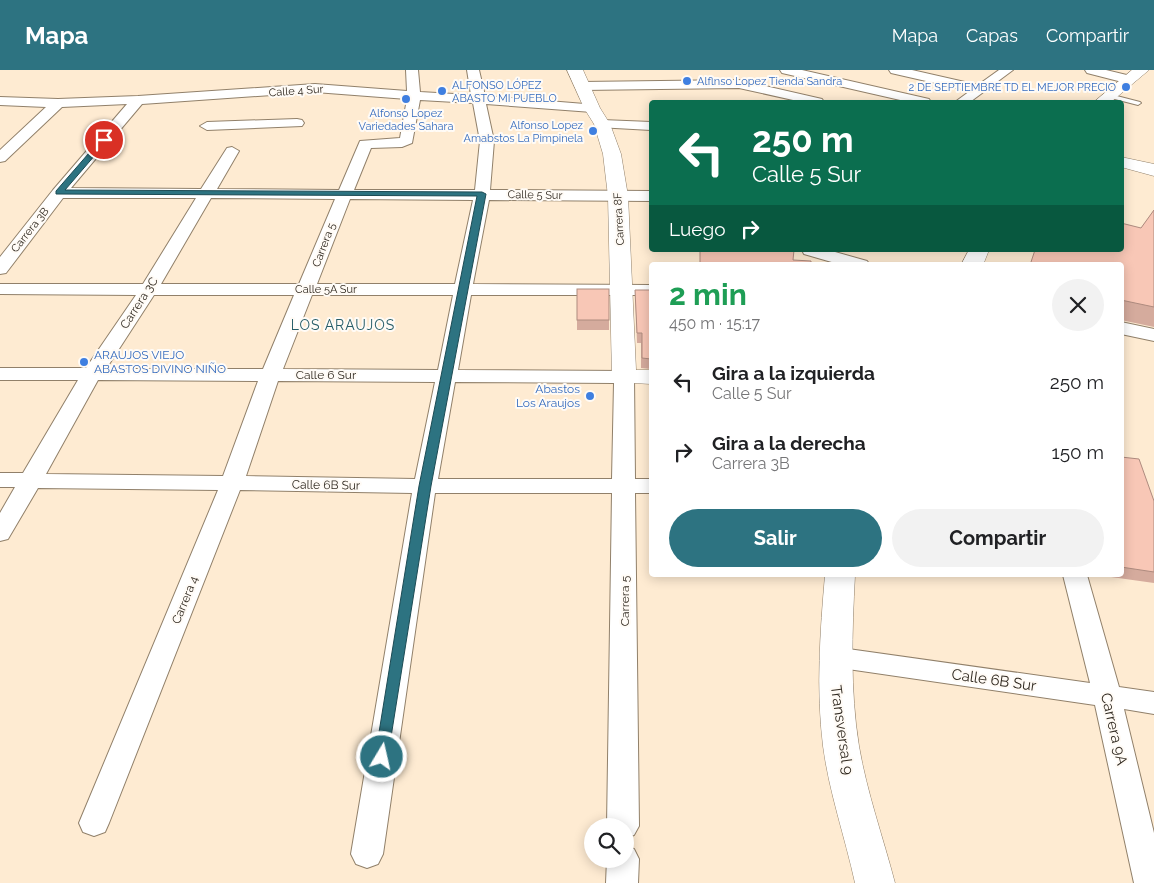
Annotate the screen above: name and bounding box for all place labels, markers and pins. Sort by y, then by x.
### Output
marker: Alflnso Lopez Tienda Sandra [681,75,693,87]
place label: Alflnso Lopez Tienda Sandra [697,75,842,88]
place label: ALFONSO LÓPEZ ABASTO MI PUEBLO [452,78,557,105]
place label: 2 DE SEPTIEMBRE TD EL MEJOR PRECIO [908,81,1116,94]
marker: 2 DE SEPTIEMBRE TD EL MEJOR PRECIO [1120,81,1132,93]
marker: ALFONSO LÓPEZ ABASTO MI PUEBLO [436,85,448,97]
marker: Alfonso Lopez Variedades Sahara [400,93,412,105]
place label: Alfonso Lopez Variedades Sahara [359,107,453,133]
pin [83,119,125,161]
place label: Alfonso Lopez Amabstos La Pimpinela [464,119,584,145]
marker: Alfonso Lopez Amabstos La Pimpinela [587,125,599,137]
place label: ARAUJOS VIEJO ABASTOS DIVINO NIÑO [94,348,226,376]
marker: ARAUJOS VIEJO ABASTOS DIVINO NIÑO [78,356,90,368]
place label: Abastos Los Araujos [516,382,580,410]
marker: Abastos Los Araujos [584,390,596,402]

